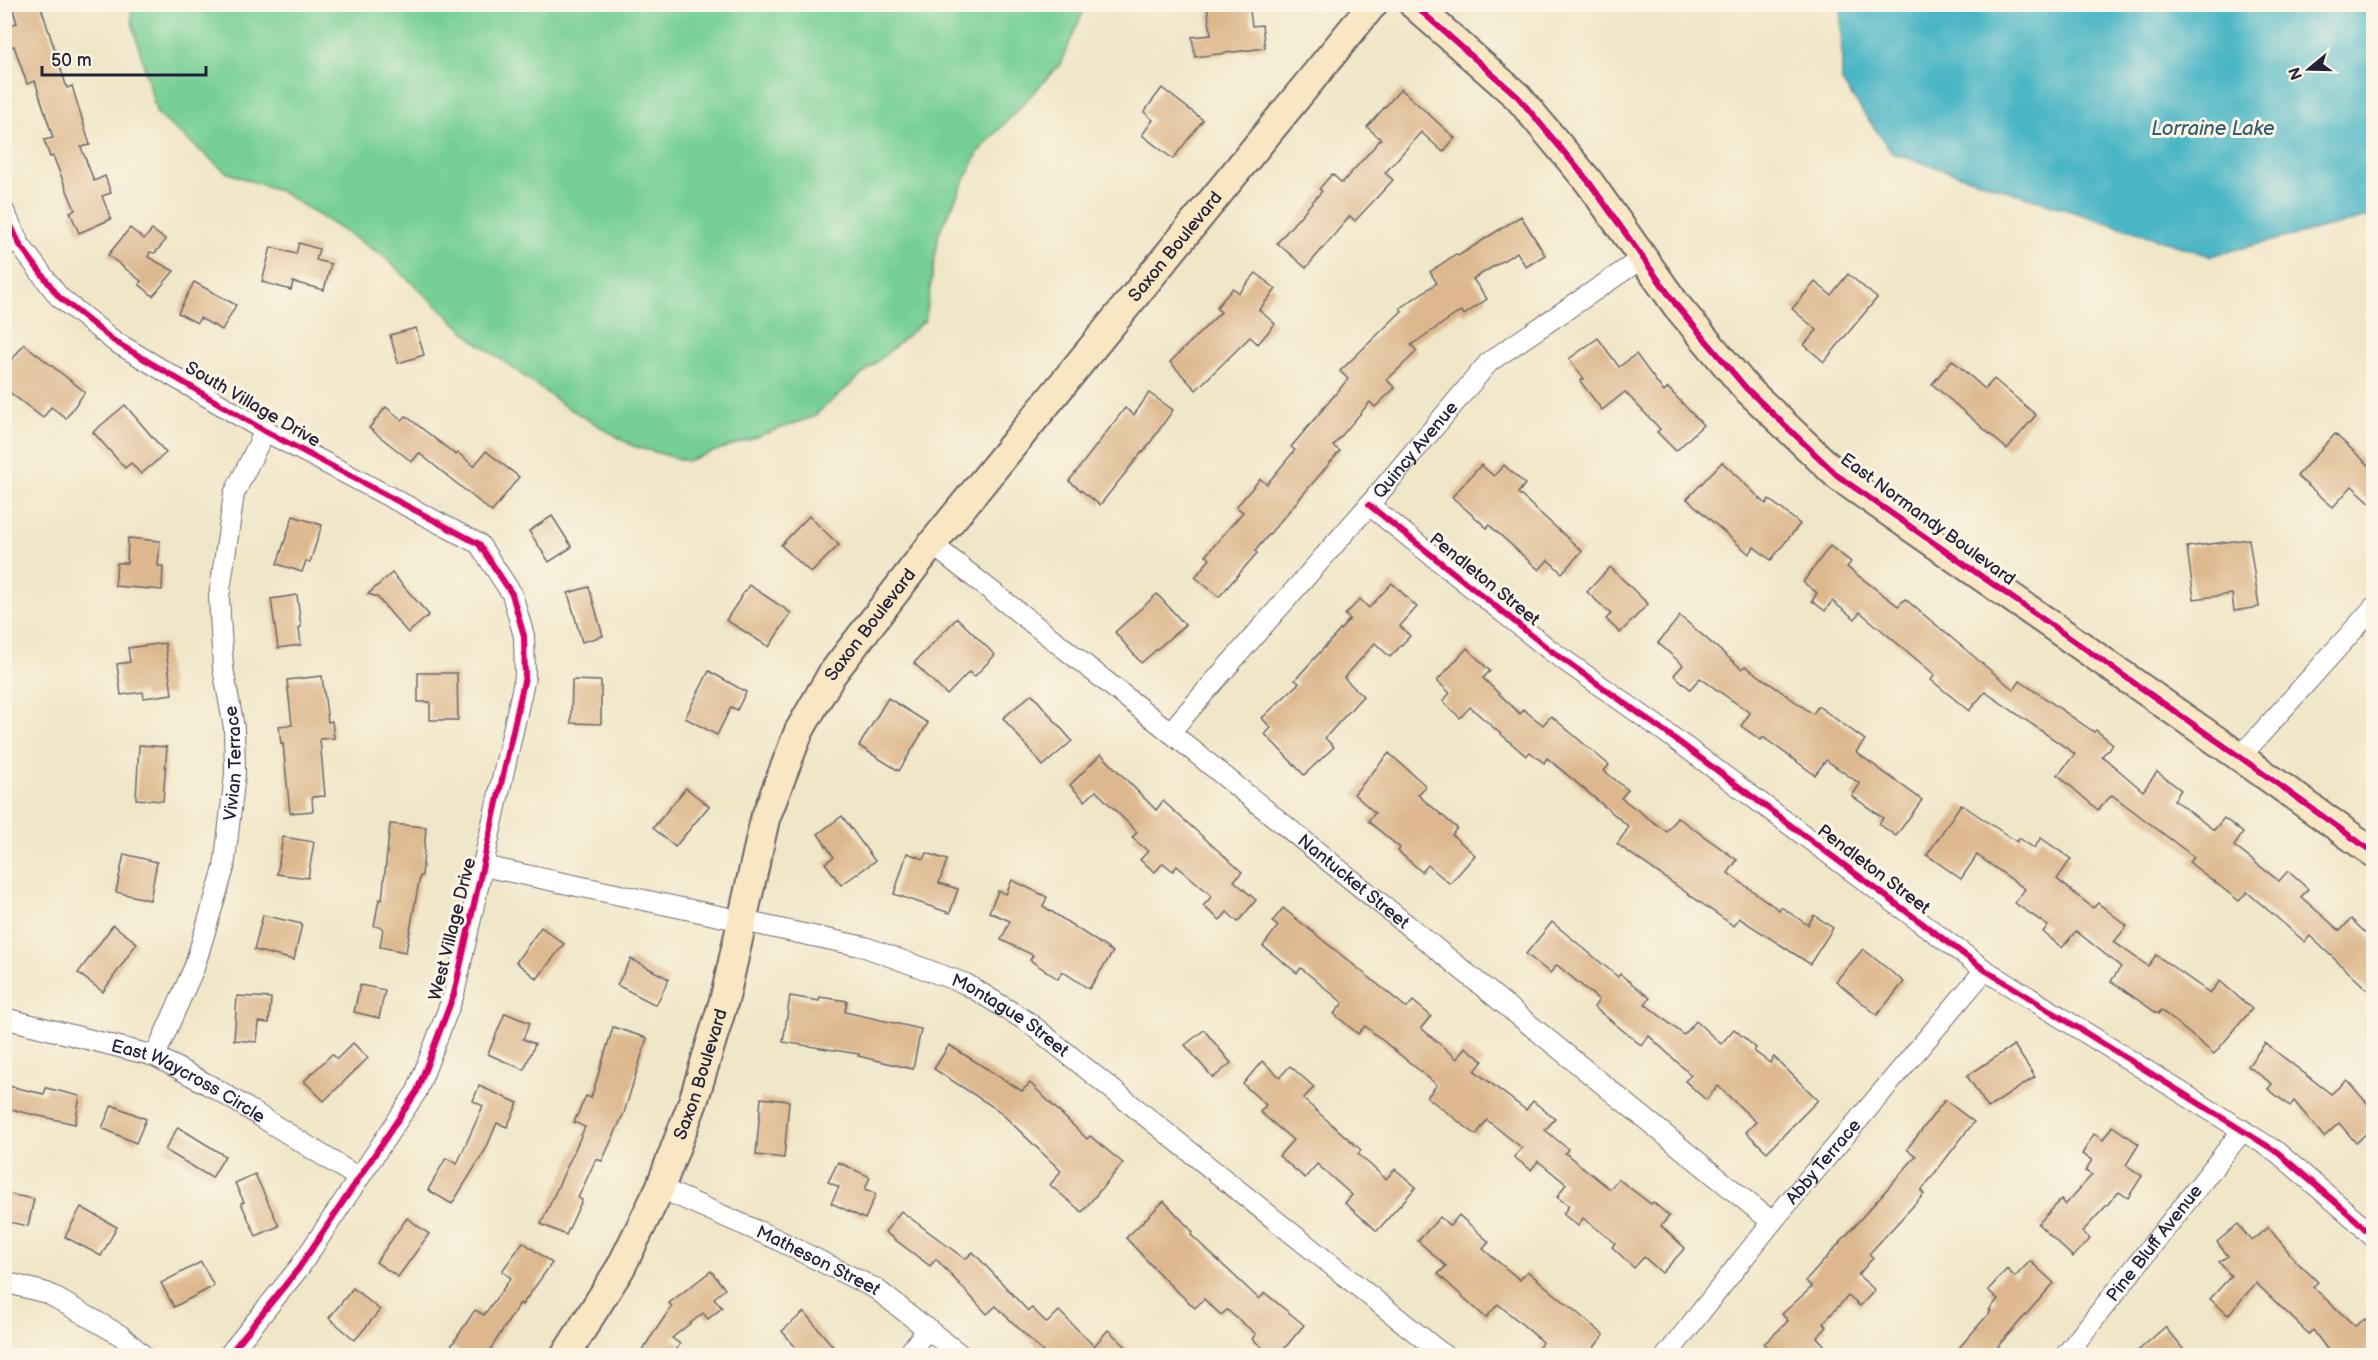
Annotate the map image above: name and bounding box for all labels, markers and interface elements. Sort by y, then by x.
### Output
scale bar [42,39,206,77]
north arrow [2279,39,2339,99]
text: 50 m [51,50,92,71]
text: N [2285,65,2307,82]
water label: Lorraine Lake [2151,117,2275,141]
street label: Saxon Boulevard [1124,187,1227,306]
street label: South Village Drive [181,357,324,452]
street label: Quincy Avenue [1369,397,1463,503]
street label: East Normandy Boulevard [1836,449,2019,590]
street label: Pendleton Street [1425,529,1544,631]
street label: Saxon Boulevard [820,565,920,685]
street label: Vivian Terrace [220,704,246,822]
street label: Pendleton Street [1813,820,1935,919]
street label: Nantucket Street [1293,830,1414,934]
street label: West Village Drive [425,855,480,1003]
street label: Montague Street [949,970,1073,1062]
street label: Saxon Boulevard [670,1007,732,1143]
street label: East Waycross Circle [109,1035,269,1128]
street label: Abby Terrace [1782,1115,1866,1209]
street label: Pine Bluff Avenue [2102,1180,2207,1306]
street label: Matheson Street [753,1222,885,1300]

